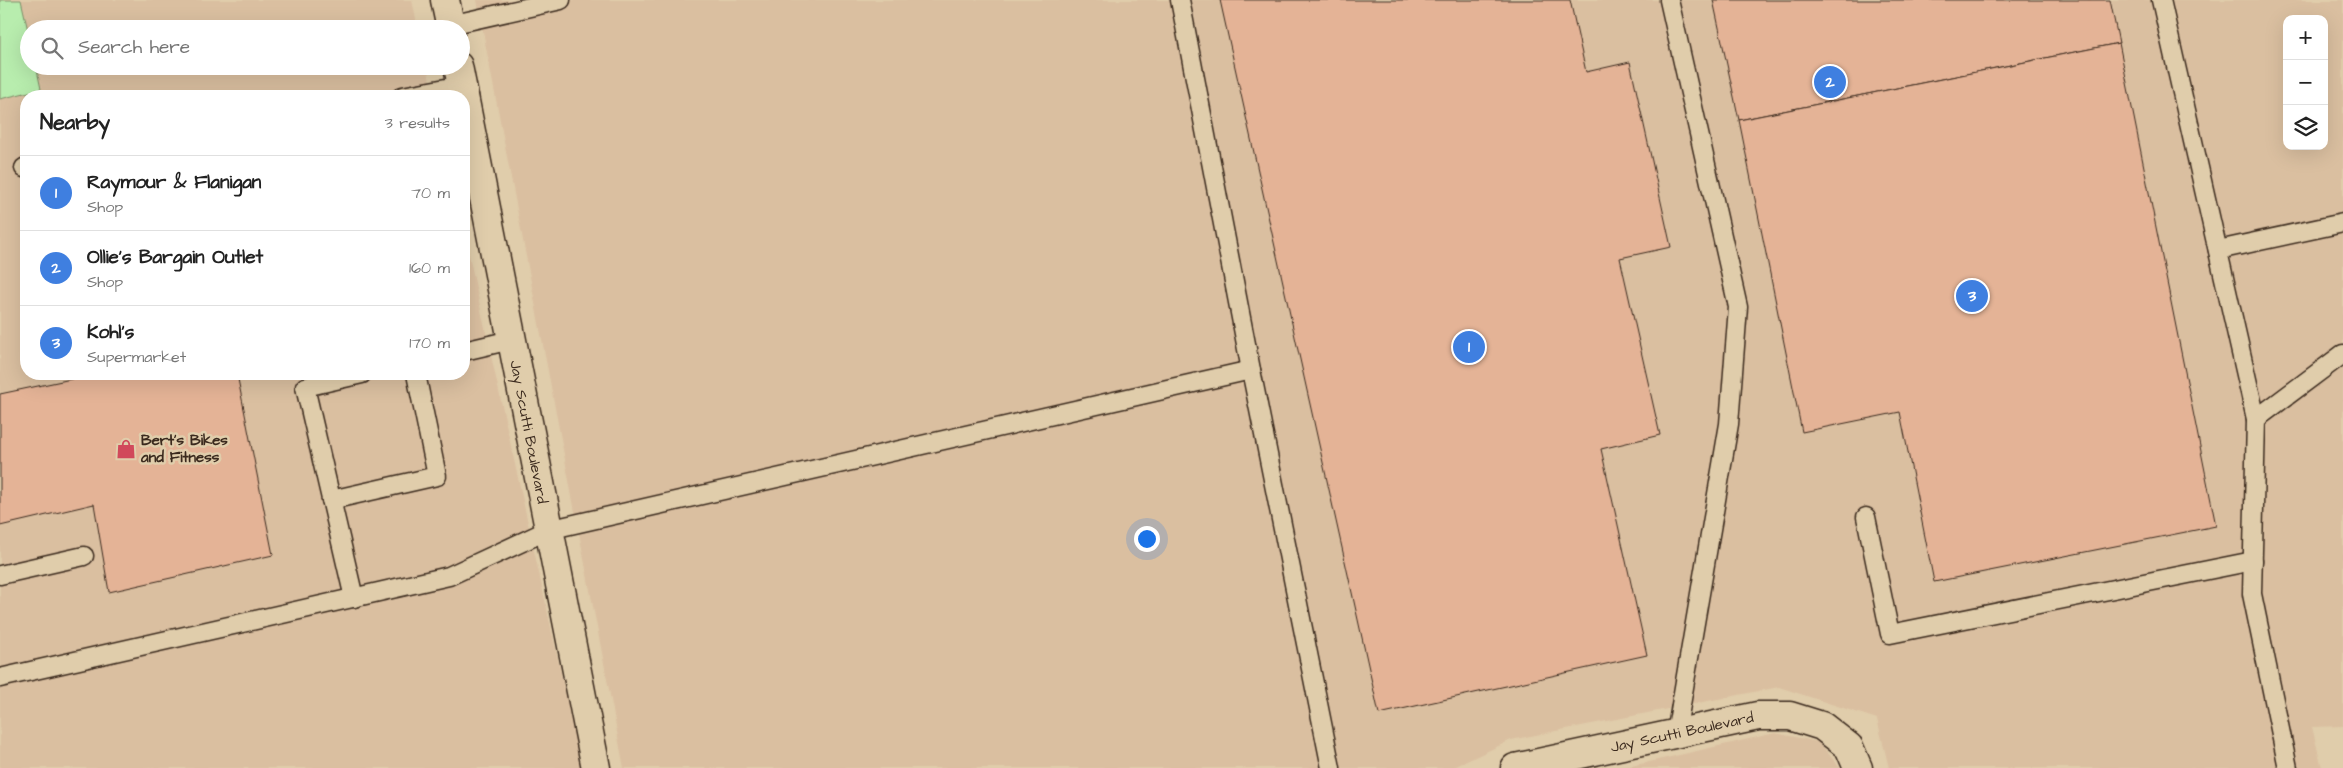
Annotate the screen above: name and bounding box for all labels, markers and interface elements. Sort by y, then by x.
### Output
map controls [2283,15,2328,150]
button: + [2283,15,2328,60]
search box [20,20,470,75]
icon: search [38,34,66,62]
text: Search here [78,34,190,61]
button: − [2283,60,2328,105]
pin: 2 [1814,63,1846,101]
button: layers [2283,105,2328,150]
text: Nearby [40,108,110,137]
text: 3 results [385,112,450,134]
text: Raymour & Flanigan [87,169,261,196]
text: 1 [55,182,57,204]
text: 70 m [411,182,450,204]
text: Shop [87,196,123,218]
text: Ollie's Bargain Outlet [87,244,263,271]
text: 2 [51,257,61,279]
text: 160 m [409,257,450,279]
text: Shop [87,271,123,293]
pin: 3 [1956,277,1988,315]
text: Kohl's [87,319,134,346]
pin: 1 [1453,328,1485,366]
text: 3 [52,332,60,354]
text: 170 m [409,332,450,354]
text: Supermarket [87,346,186,368]
street label: Jay Scutti Boulevard [503,359,553,506]
place label: Bert's Bikes and Fitness [140,430,228,468]
shop icon: Bert's Bikes and Fitness [115,438,137,460]
your location [1134,526,1160,552]
street label: Jay Scutti Boulevard [1609,707,1756,759]

